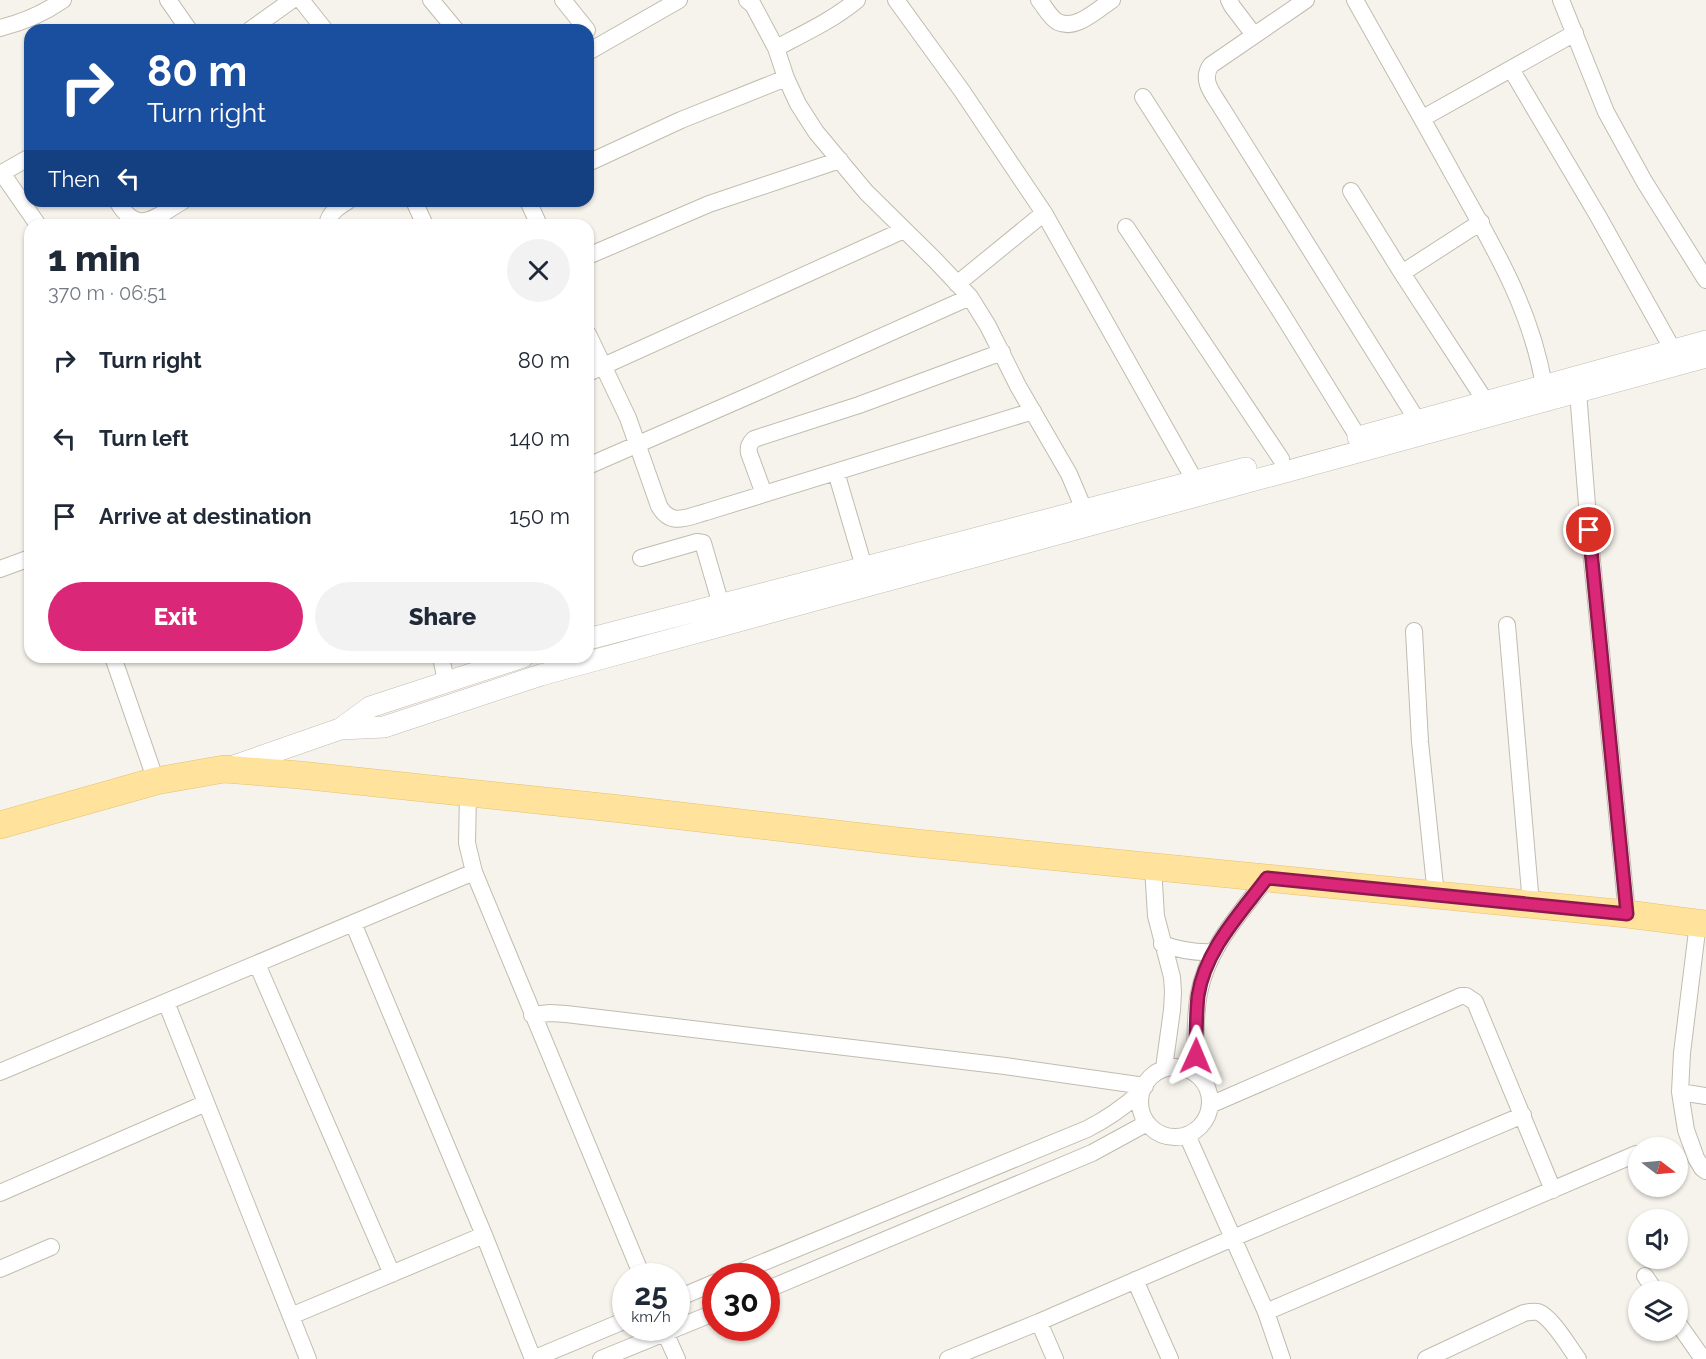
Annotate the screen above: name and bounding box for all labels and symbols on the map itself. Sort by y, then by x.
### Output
pin [1563,504,1614,555]
position arrow [1164,1024,1228,1088]
north arrow [1628,1137,1688,1197]
speed limit sign: 30 [702,1263,780,1341]

